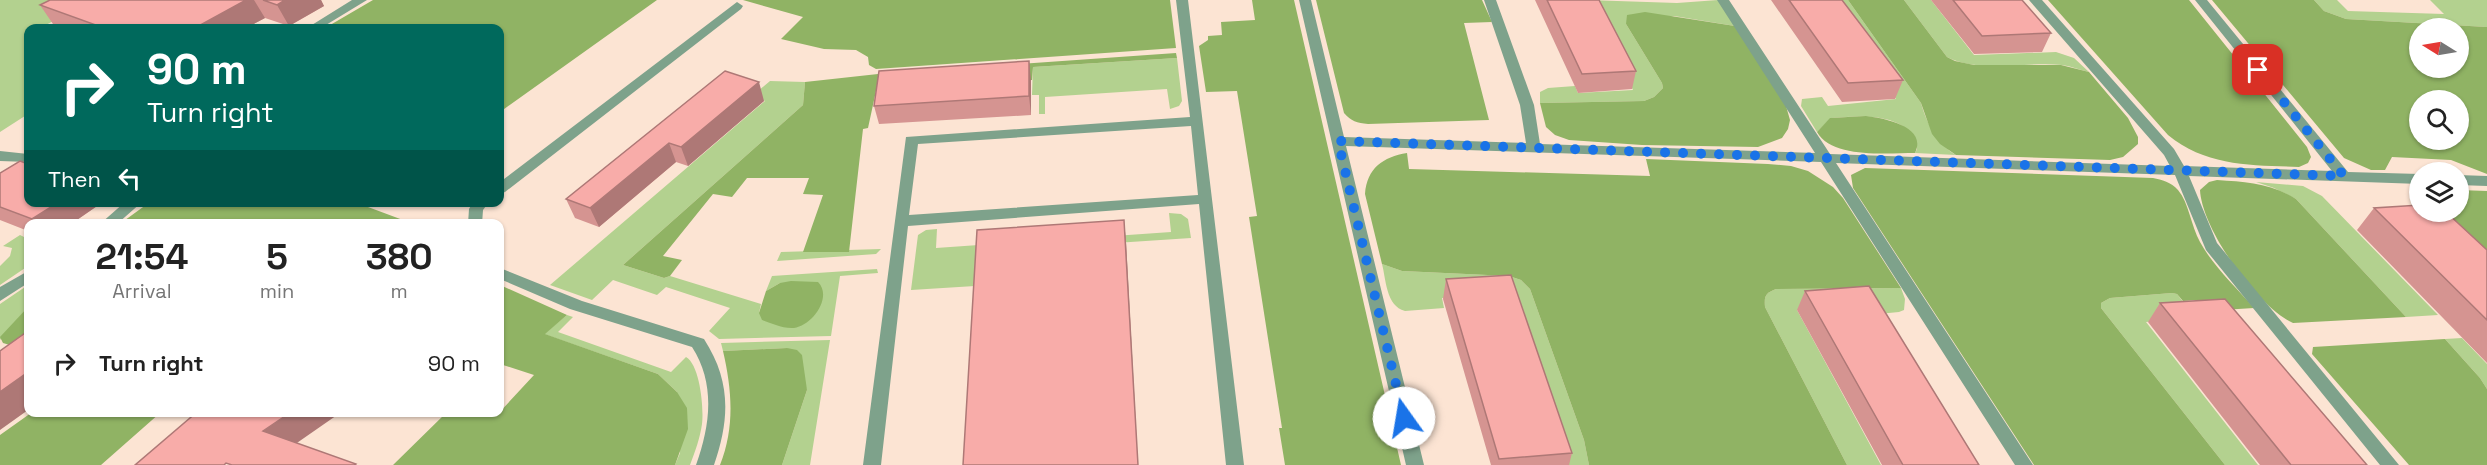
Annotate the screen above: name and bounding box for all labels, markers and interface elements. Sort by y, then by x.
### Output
north arrow [2409,18,2469,78]
map controls [2409,18,2469,222]
text: 90 m [147,43,247,96]
pin [2232,44,2283,95]
icon: right [48,48,126,126]
icon: arrive [2241,53,2274,86]
button: search [2409,90,2469,150]
text: Turn right [147,95,274,130]
icon: left [113,162,146,195]
button: layers [2409,162,2469,222]
text: Then [48,165,101,193]
text: 21:54 [95,234,188,280]
text: 5 [266,234,288,280]
text: 380 [366,234,433,280]
text: Arrival [112,278,172,304]
text: min [260,278,294,304]
text: m [390,278,408,304]
icon: right [48,347,81,380]
text: Turn right [99,349,204,377]
text: 90 m [428,349,480,377]
position arrow [1372,386,1436,450]

